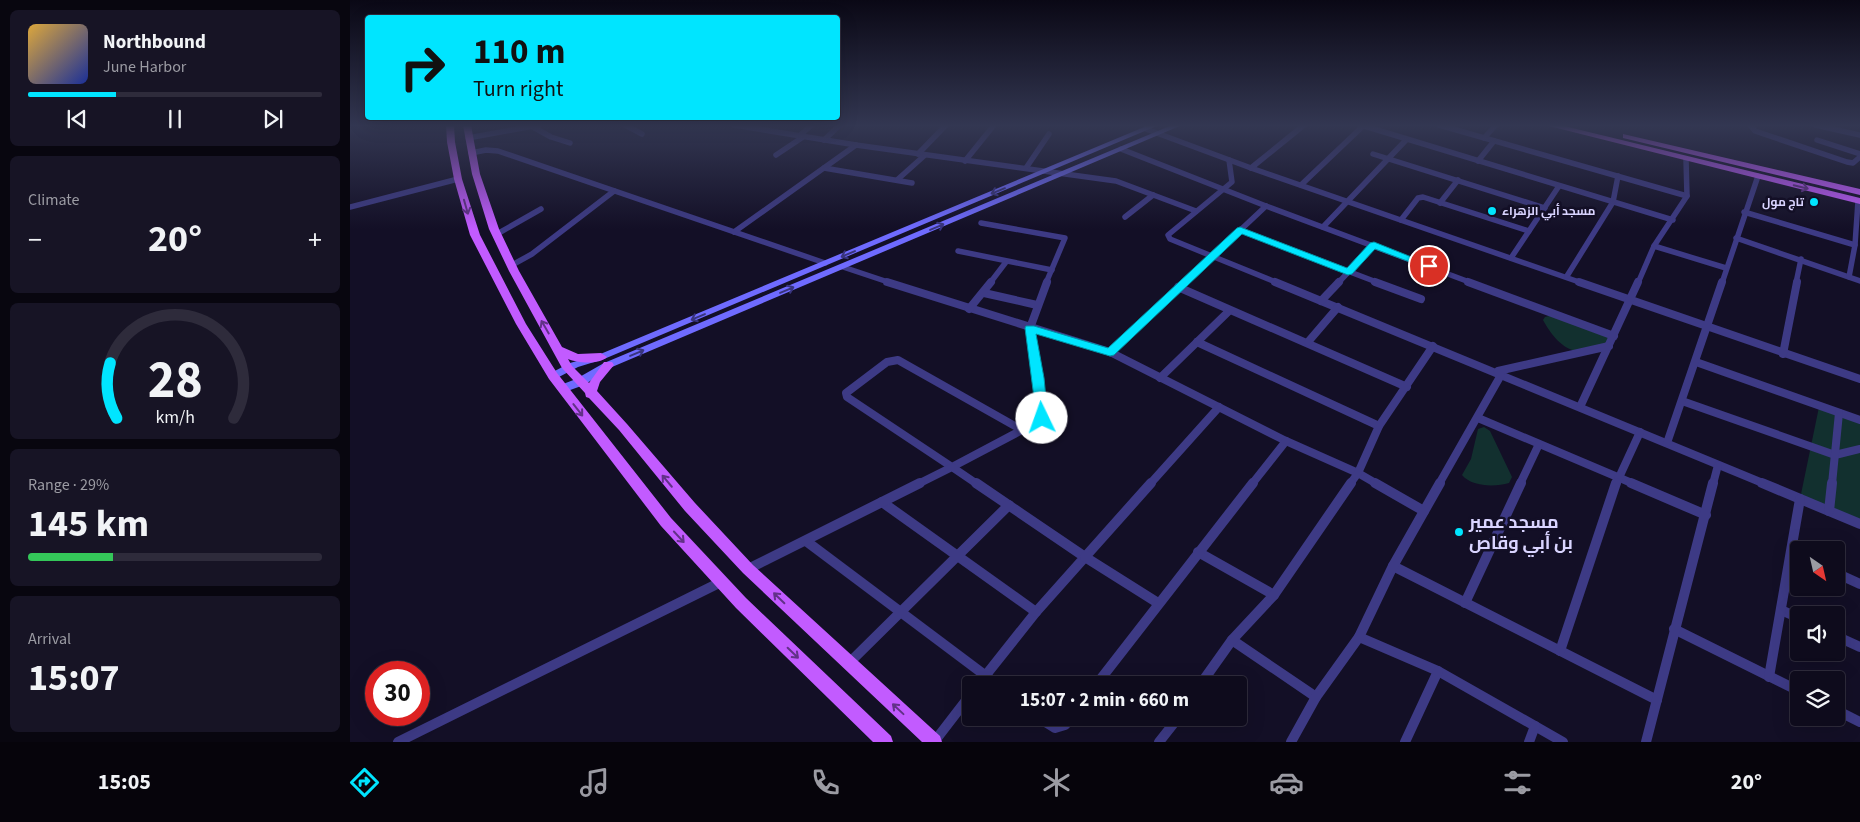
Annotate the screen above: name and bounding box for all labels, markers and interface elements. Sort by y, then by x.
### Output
text: 110 m [473,27,565,77]
text: Northbound [103,29,206,56]
icon: right [390,35,455,100]
text: June Harbor [103,56,186,78]
text: Turn right [473,73,563,105]
icon: previous [63,105,91,133]
icon: pause [161,105,189,133]
icon: next [259,105,287,133]
one-way arrow [1792,182,1808,192]
one-way arrow [990,187,1006,196]
text: Climate [28,189,79,211]
place label: تاج مول [1762,194,1805,211]
marker: تاج مول [1808,196,1820,208]
one-way arrow [461,199,471,215]
place label: مسجد أبي الزهراء [1502,203,1596,221]
marker: مسجد أبي الزهراء [1486,205,1498,217]
text: 20° [148,212,202,266]
text: − [28,220,42,260]
text: + [308,220,322,260]
one-way arrow [929,222,944,231]
pin [1408,245,1450,287]
one-way arrow [841,249,856,259]
icon: arrive [1415,252,1443,280]
one-way arrow [779,284,794,294]
one-way arrow [691,312,706,322]
one-way arrow [540,320,550,335]
text: 28 [148,344,202,418]
one-way arrow [629,347,644,357]
position arrow [1015,391,1067,443]
one-way arrow [573,403,584,416]
text: km/h [155,405,195,430]
text: Range · 29% [28,474,109,496]
one-way arrow [662,474,673,487]
text: 145 km [28,497,149,551]
place label: مسجد عمير بن أبي وقاص [1468,510,1573,558]
marker: مسجد عمير بن أبي وقاص [1453,526,1465,538]
one-way arrow [673,530,685,543]
north arrow [1790,541,1845,596]
map controls [1790,541,1845,726]
one-way arrow [773,592,785,605]
button: sound [1790,606,1845,661]
text: Arrival [28,628,71,650]
one-way arrow [786,647,799,659]
text: 15:07 [28,651,120,705]
speed limit sign: 30 [365,661,430,726]
button: layers [1790,671,1845,726]
text: 15:07 · 2 min · 660 m [1020,687,1189,714]
one-way arrow [892,703,905,715]
icon: directions [347,765,382,800]
icon: music [577,765,612,800]
icon: phone [808,765,843,800]
icon: climate [1039,765,1074,800]
icon: car [1269,765,1304,800]
icon: filters [1500,765,1535,800]
text: 15:05 [98,766,151,798]
text: 20° [1731,766,1762,798]

